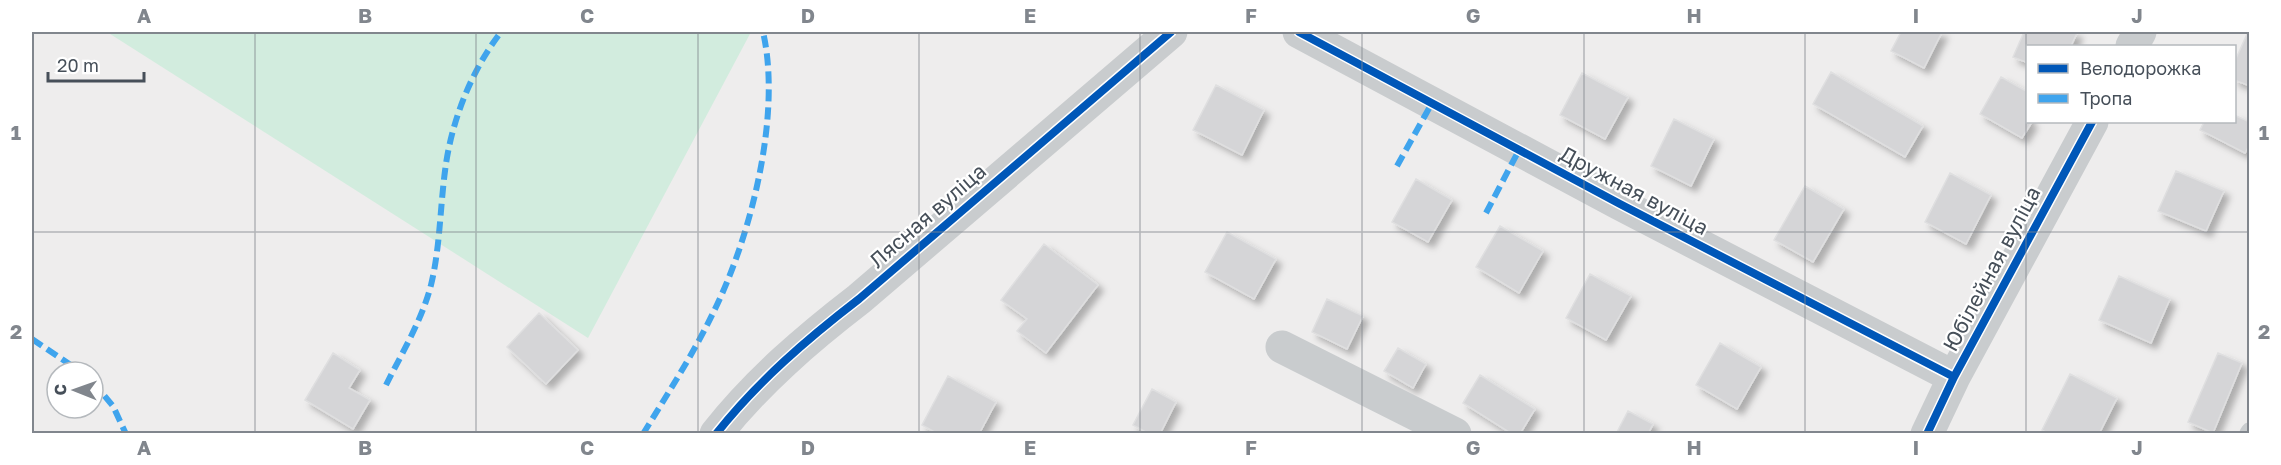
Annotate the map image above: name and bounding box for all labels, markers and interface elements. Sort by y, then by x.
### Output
text: A [137,3,151,27]
text: B [358,3,372,27]
text: C [580,3,594,27]
text: D [801,3,815,27]
text: E [1024,3,1036,27]
text: F [1245,3,1257,27]
text: G [1466,3,1480,27]
text: H [1686,3,1702,27]
text: I [1913,3,1919,27]
text: J [2131,3,2143,27]
scale bar [48,45,144,83]
legend [2026,45,2236,123]
text: 20 m [57,54,99,76]
text: Велодорожка [2080,57,2201,79]
text: Тропа [2080,87,2132,109]
text: 1 [11,120,21,144]
text: 1 [2259,120,2269,144]
street label: Дружная вуліца [1556,140,1713,240]
street label: Лясная вуліца [864,158,991,273]
street label: Юбілейная вуліца [1937,182,2046,355]
text: 2 [10,319,22,343]
text: 2 [2258,319,2270,343]
north arrow [45,360,105,420]
text: С [50,384,70,396]
text: A [137,435,151,459]
text: B [358,435,372,459]
text: C [580,435,594,459]
text: D [801,435,815,459]
text: E [1024,435,1036,459]
text: F [1245,435,1257,459]
text: G [1466,435,1480,459]
text: H [1686,435,1702,459]
text: I [1913,435,1919,459]
text: J [2131,435,2143,459]

